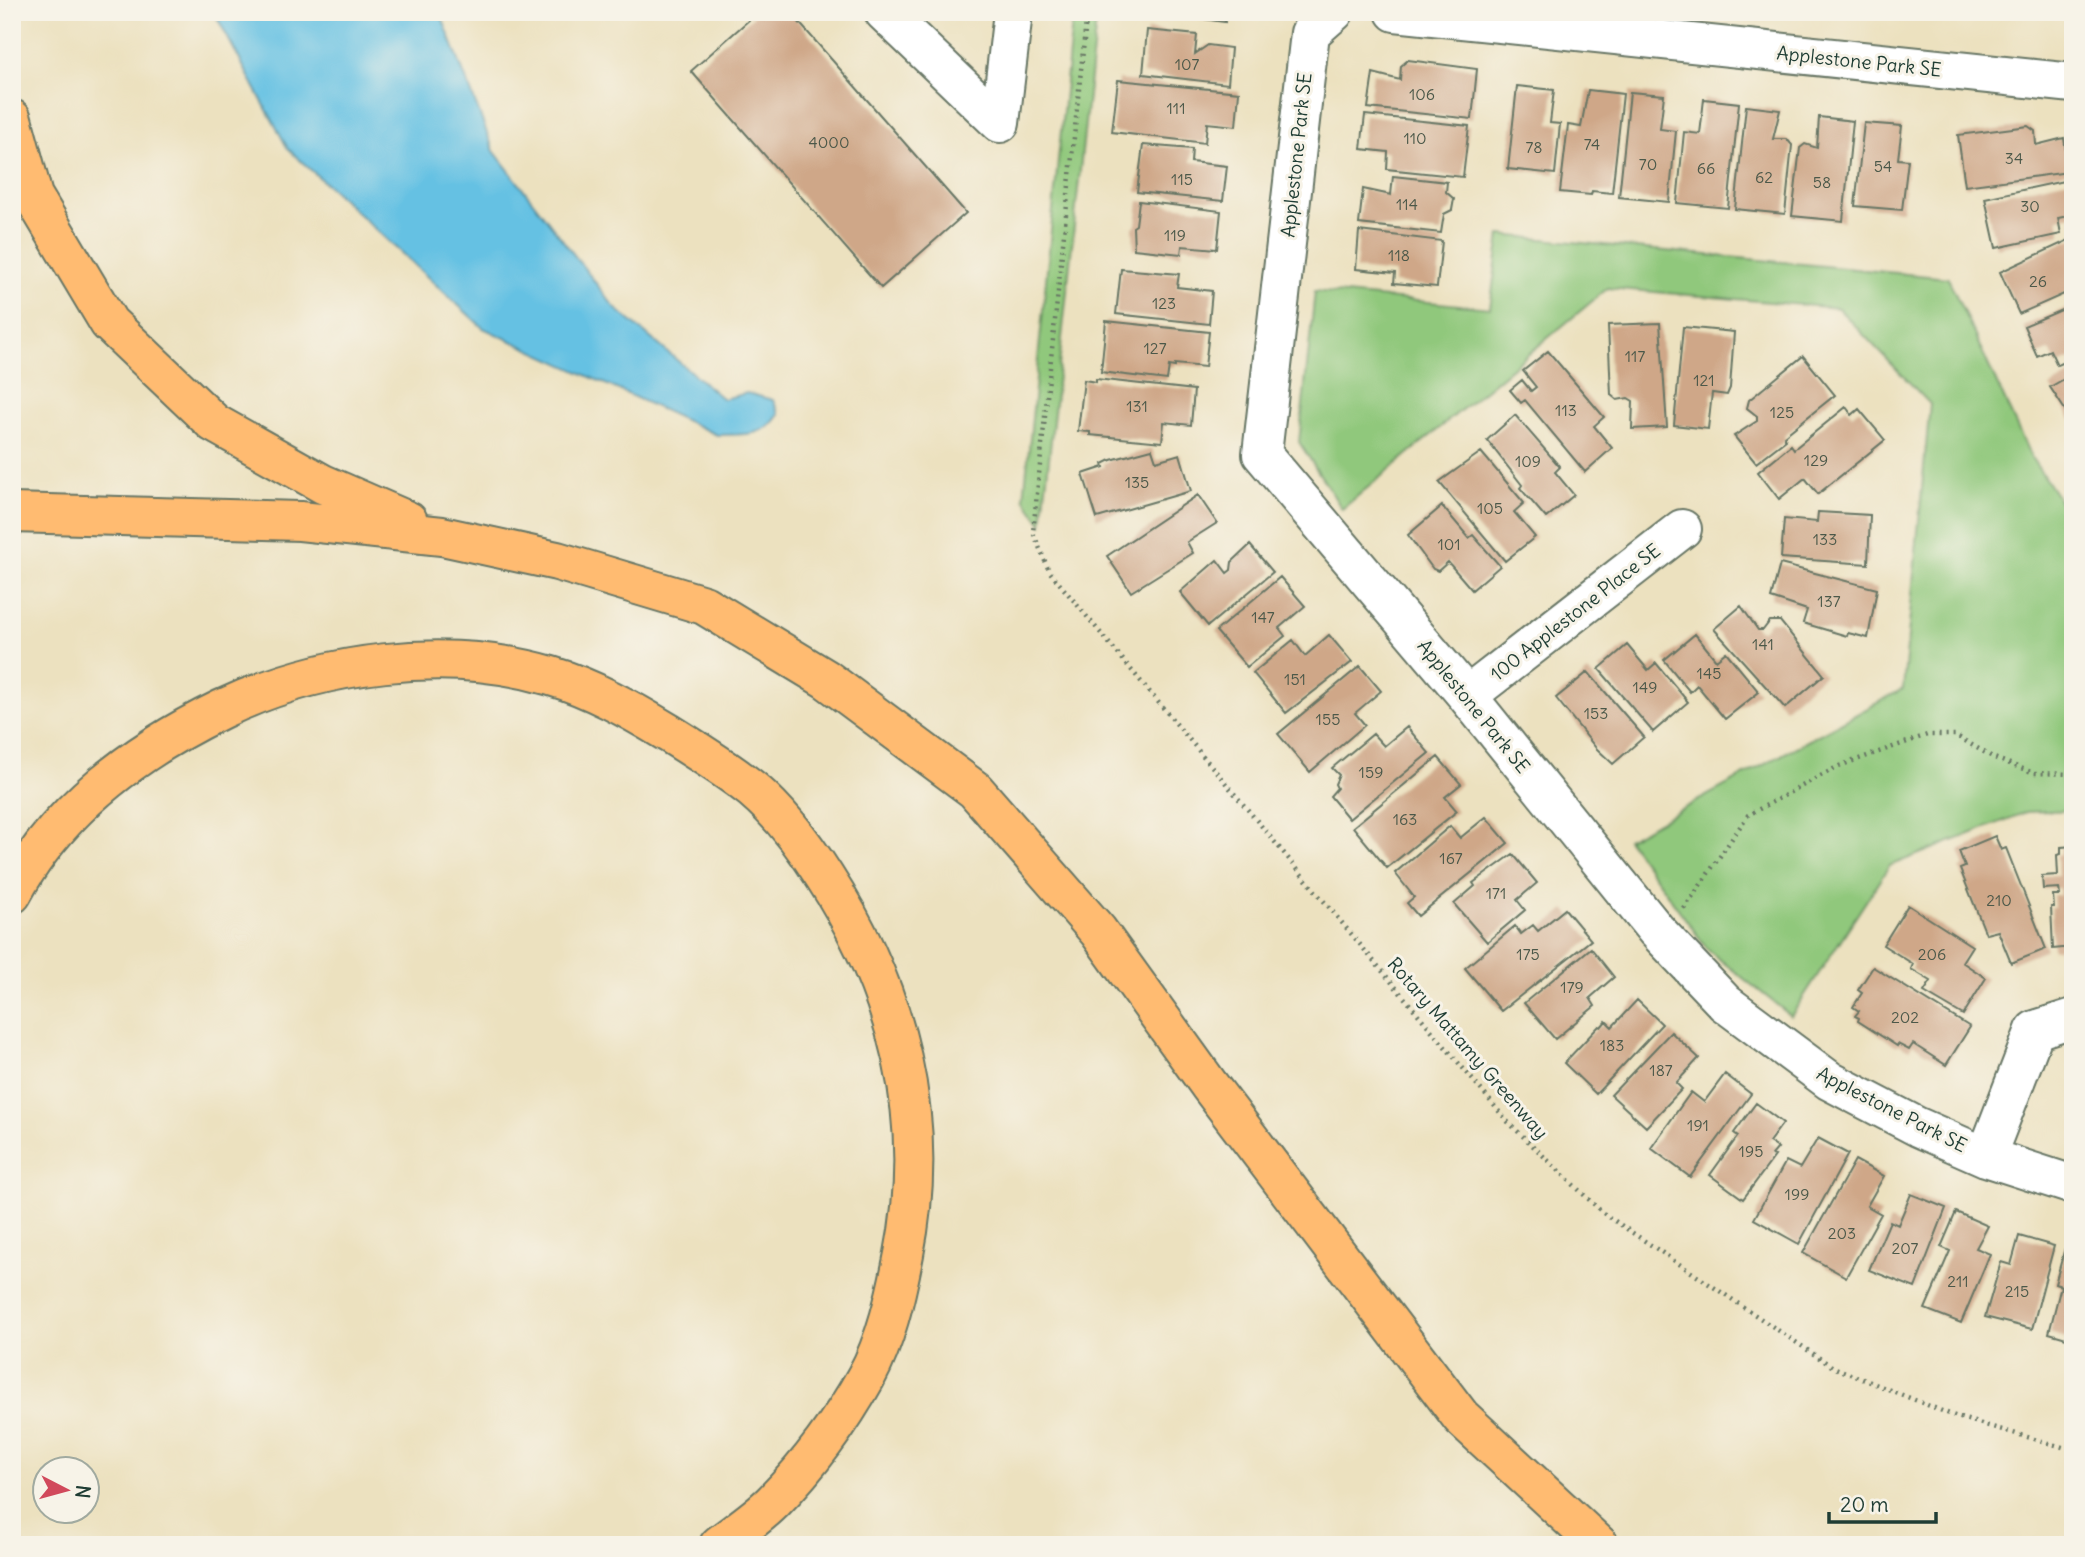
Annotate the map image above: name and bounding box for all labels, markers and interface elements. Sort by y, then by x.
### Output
street label: Applestone Park SE [1776,40,1942,82]
house number: 107 [1175,54,1199,74]
street label: Applestone Park SE [1275,72,1317,238]
house number: 106 [1409,84,1435,104]
house number: 111 [1166,98,1186,118]
house number: 110 [1403,128,1427,148]
house number: 4000 [809,132,849,152]
house number: 74 [1584,134,1600,154]
house number: 78 [1525,137,1543,157]
house number: 34 [2005,148,2023,168]
house number: 70 [1639,154,1657,174]
house number: 54 [1874,156,1892,176]
house number: 66 [1697,158,1715,178]
house number: 62 [1755,167,1773,187]
house number: 115 [1171,169,1193,189]
house number: 58 [1813,172,1831,192]
house number: 114 [1396,194,1418,214]
house number: 30 [2020,196,2040,216]
house number: 119 [1164,225,1186,245]
house number: 118 [1388,245,1410,265]
house number: 26 [2029,271,2047,291]
house number: 123 [1152,293,1176,313]
house number: 127 [1144,338,1167,358]
house number: 117 [1625,346,1645,366]
house number: 121 [1693,370,1715,390]
house number: 131 [1126,396,1148,416]
house number: 113 [1555,400,1577,420]
house number: 125 [1770,402,1794,422]
house number: 129 [1804,450,1828,470]
house number: 109 [1515,451,1541,471]
house number: 135 [1125,472,1149,492]
house number: 105 [1477,498,1503,518]
house number: 133 [1813,529,1837,549]
house number: 101 [1437,534,1461,554]
street label: 100 Applestone Place SE [1485,538,1665,686]
house number: 137 [1817,591,1841,611]
house number: 147 [1251,607,1275,627]
street label: Applestone Park SE [1413,634,1535,778]
house number: 141 [1752,634,1774,654]
house number: 145 [1697,663,1721,683]
house number: 151 [1284,669,1306,689]
house number: 149 [1633,677,1657,697]
house number: 153 [1584,703,1608,723]
house number: 155 [1316,709,1340,729]
house number: 159 [1359,762,1383,782]
house number: 163 [1393,809,1417,829]
house number: 167 [1439,848,1463,868]
house number: 171 [1486,883,1506,903]
house number: 210 [1986,890,2012,910]
house number: 175 [1516,944,1540,964]
house number: 206 [1918,944,1946,964]
street label: Rotary Mattamy Greenway [1382,952,1554,1144]
house number: 179 [1560,977,1584,997]
house number: 202 [1891,1007,1919,1027]
house number: 183 [1600,1035,1624,1055]
house number: 187 [1649,1060,1673,1080]
street label: Applestone Park SE [1813,1061,1971,1157]
house number: 191 [1687,1115,1709,1135]
house number: 195 [1739,1141,1763,1161]
house number: 199 [1785,1184,1809,1204]
house number: 203 [1828,1223,1856,1243]
house number: 207 [1892,1238,1919,1258]
house number: 211 [1947,1271,1969,1291]
house number: 215 [2005,1281,2029,1301]
north arrow [32,1456,102,1526]
scale bar [1829,1480,1936,1524]
text: N [70,1484,96,1500]
text: 20 m [1840,1491,1889,1518]

